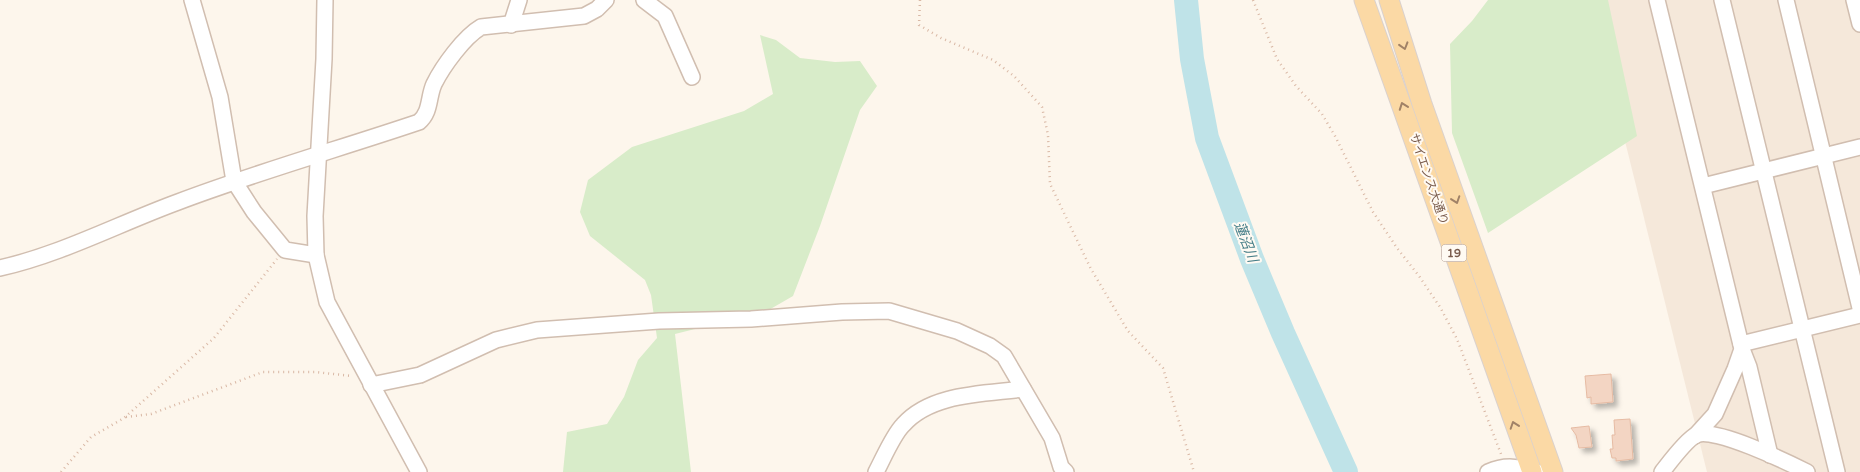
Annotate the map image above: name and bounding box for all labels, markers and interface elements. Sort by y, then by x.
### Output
one-way arrow [1399,42,1409,50]
one-way arrow [1399,102,1409,111]
street label: サイエンス大通り [1407,131,1451,227]
one-way arrow [1450,196,1460,204]
water label: 蓮沼川 [1231,219,1262,267]
road number: 19 [1442,244,1466,262]
one-way arrow [1510,421,1520,430]

